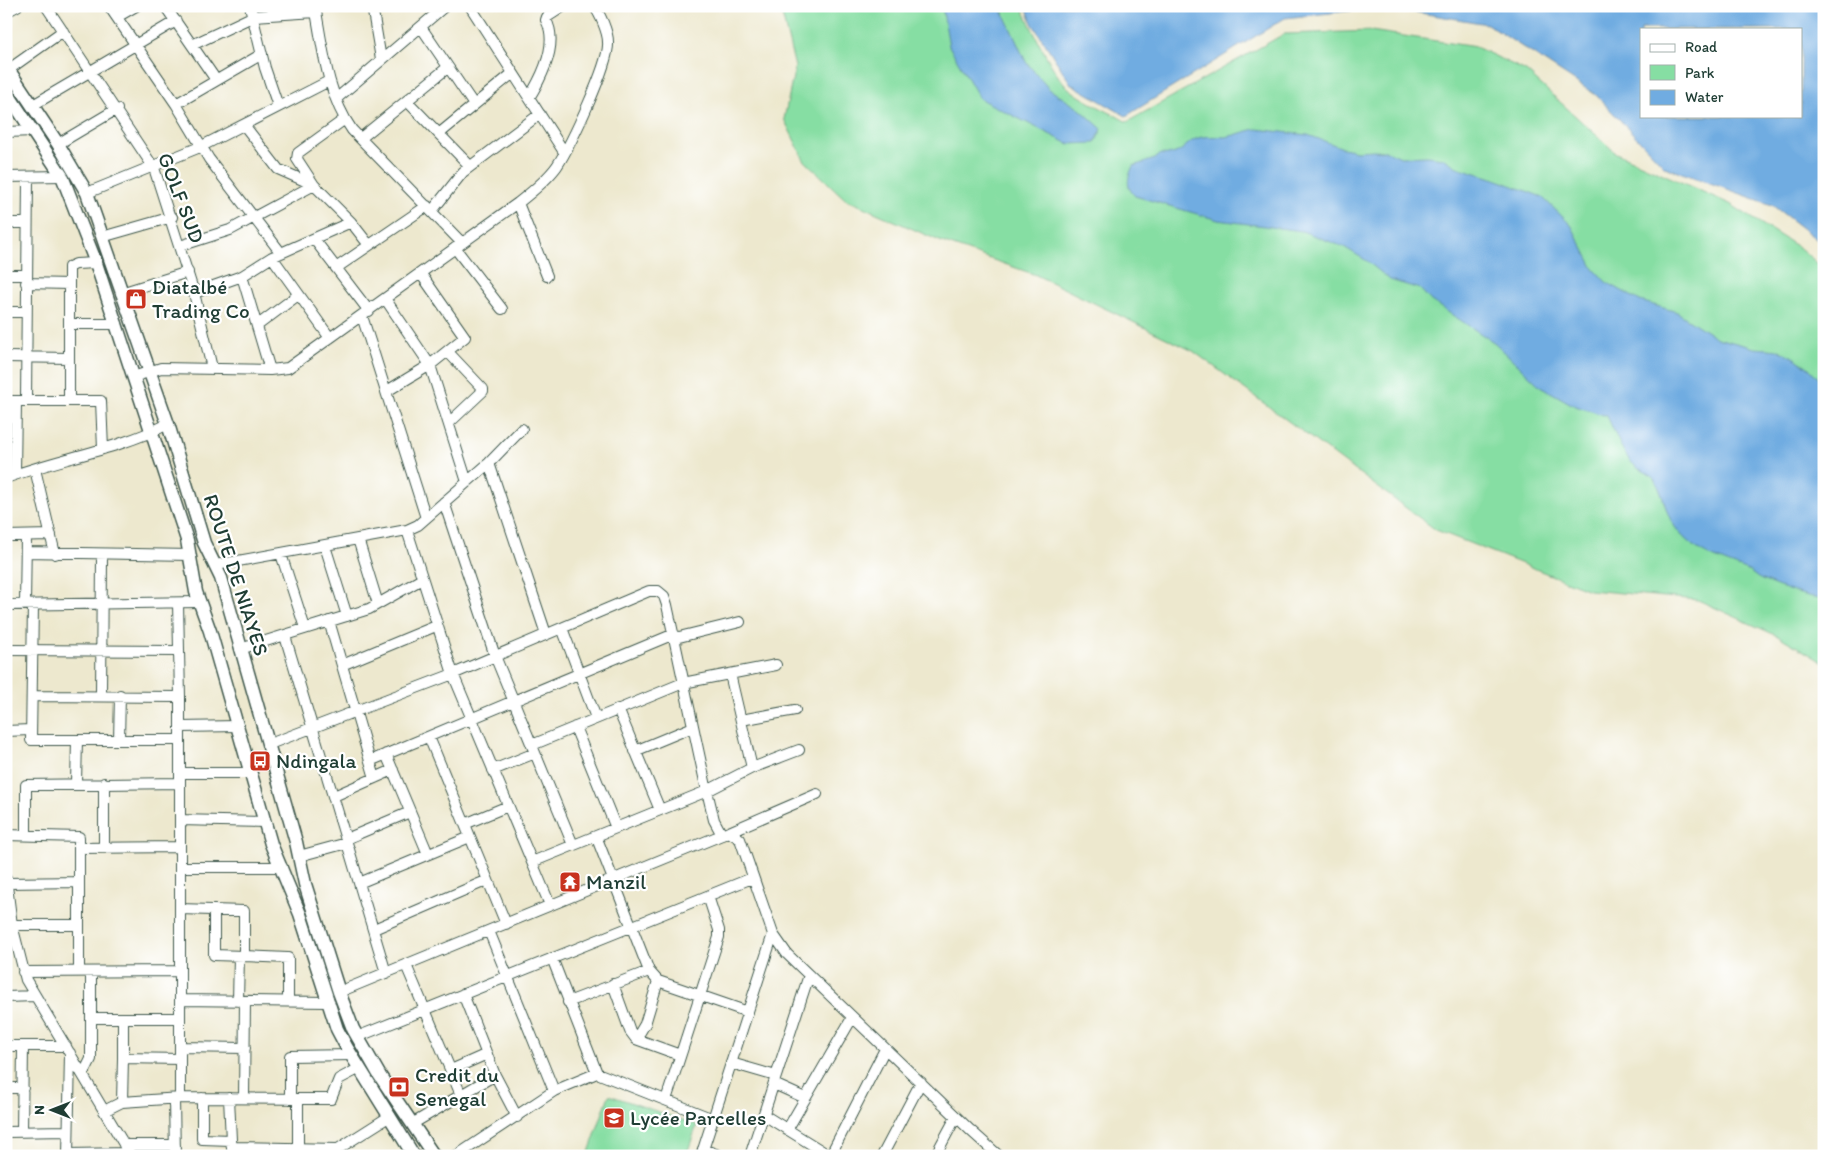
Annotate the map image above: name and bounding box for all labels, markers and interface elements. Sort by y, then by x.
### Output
legend [1640,28,1802,118]
text: Road [1685,38,1718,56]
text: Park [1685,64,1715,82]
text: Water [1685,88,1724,106]
street label: GOLF SUD [153,149,210,247]
place label: Diatalbé Trading Co [152,274,250,323]
shop icon: Diatalbé Trading Co [124,287,148,311]
street label: ROUTE DE NIAYES [199,491,274,659]
place label: Ndingala [276,748,356,773]
bus stop icon: Ndingala [248,749,272,773]
place label: Manzil [586,869,646,894]
temple icon: Manzil [558,870,582,894]
place label: Credit du Senegal [415,1062,499,1111]
bank icon: Credit du Senegal [387,1075,411,1099]
north arrow [28,1084,78,1134]
text: N [31,1105,48,1115]
place label: Lycée Parcelles [630,1105,766,1130]
school or university icon: Lycée Parcelles [602,1106,626,1130]

